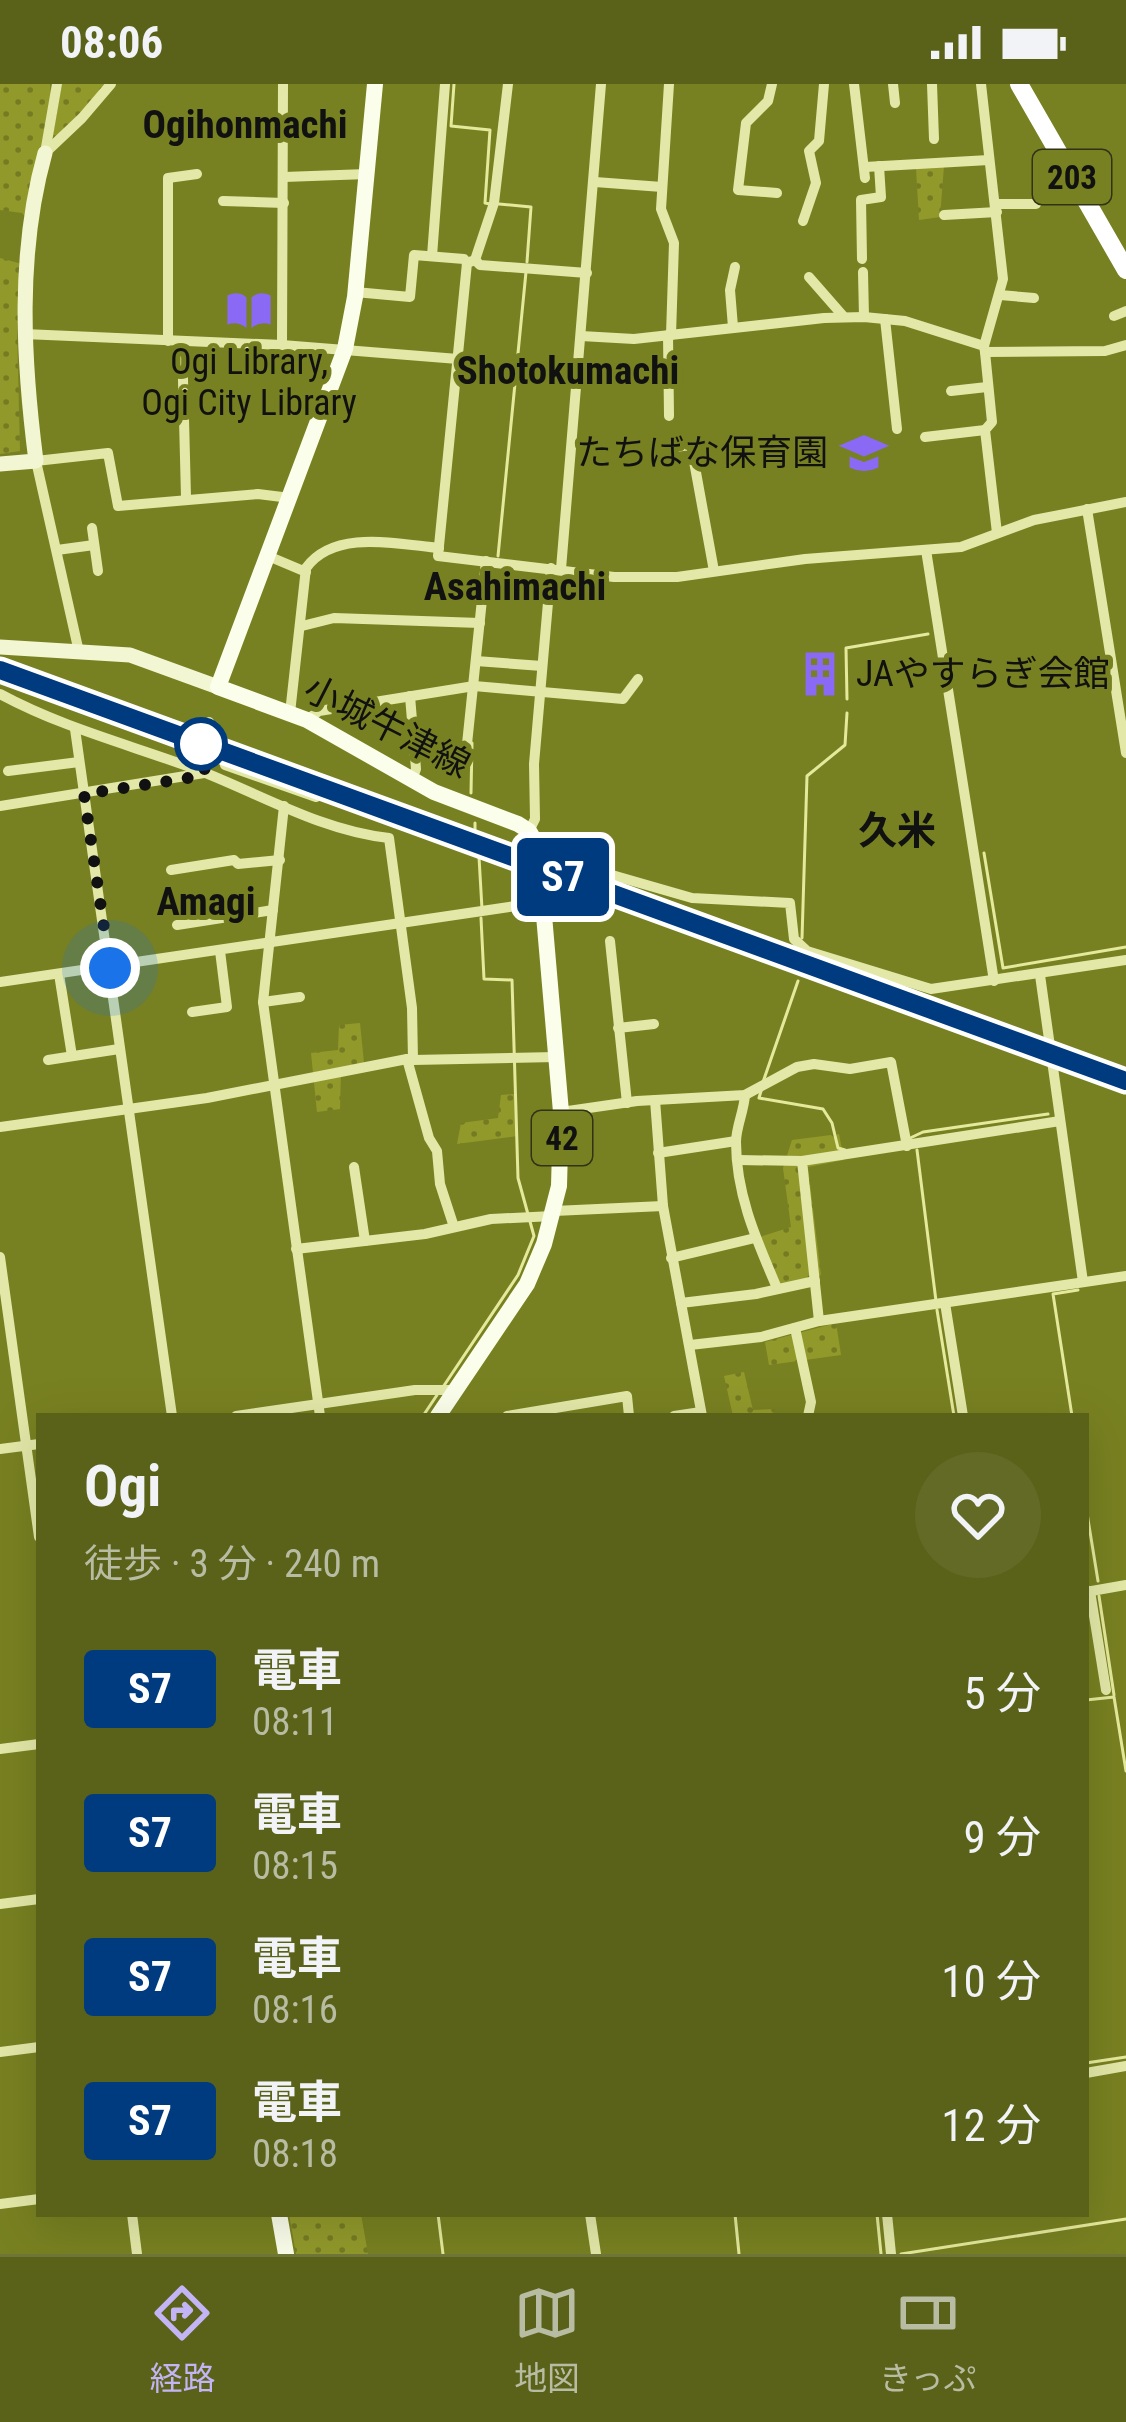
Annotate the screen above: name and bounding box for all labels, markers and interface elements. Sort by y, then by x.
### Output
text: 08:06 [60,16,163,69]
district label: Ogihonmachi [142,102,348,148]
road number: 203 [1033,150,1111,204]
library icon: Ogi Library, Ogi City Library [224,285,274,335]
place label: Ogi Library, Ogi City Library [141,341,357,424]
district label: Shotokumachi [457,348,679,394]
school or university icon: たちばな保育園 [839,428,889,478]
place label: たちばな保育園 [576,432,828,474]
district label: Asahimachi [424,564,606,610]
building icon: JAやすらぎ会館 [795,649,845,699]
place label: JAやすらぎ会館 [856,653,1110,695]
street label: 小城牛津線 [297,667,477,787]
unlabelled marker [176,719,226,769]
district label: 久米 [858,808,936,854]
line badge: S7 [509,838,617,916]
text: S7 [541,852,585,901]
district label: Amagi [156,879,256,925]
your location [80,938,140,998]
road number: 42 [532,1111,592,1165]
button: heart [915,1452,1041,1578]
text: Ogi [84,1453,161,1520]
text: 徒歩 · 3 分 · 240 m [84,1541,380,1587]
text: 電車 [252,1644,342,1697]
text: S7 [128,1664,172,1713]
text: 5 分 [963,1667,1041,1720]
text: 08:11 [252,1699,338,1745]
text: 電車 [252,1788,342,1841]
text: S7 [128,1808,172,1857]
text: 9 分 [963,1811,1041,1864]
text: 08:15 [252,1843,338,1889]
text: 電車 [252,1932,342,1985]
text: S7 [128,1952,172,2001]
text: 10 分 [941,1955,1041,2008]
text: 08:16 [252,1987,338,2033]
text: 電車 [252,2076,342,2129]
text: S7 [128,2096,172,2145]
text: 12 分 [941,2099,1041,2152]
text: 08:18 [252,2131,338,2177]
tab: 経路 [149,2280,215,2400]
tab: 地図 [514,2280,580,2400]
tab: きっぷ [879,2280,977,2400]

